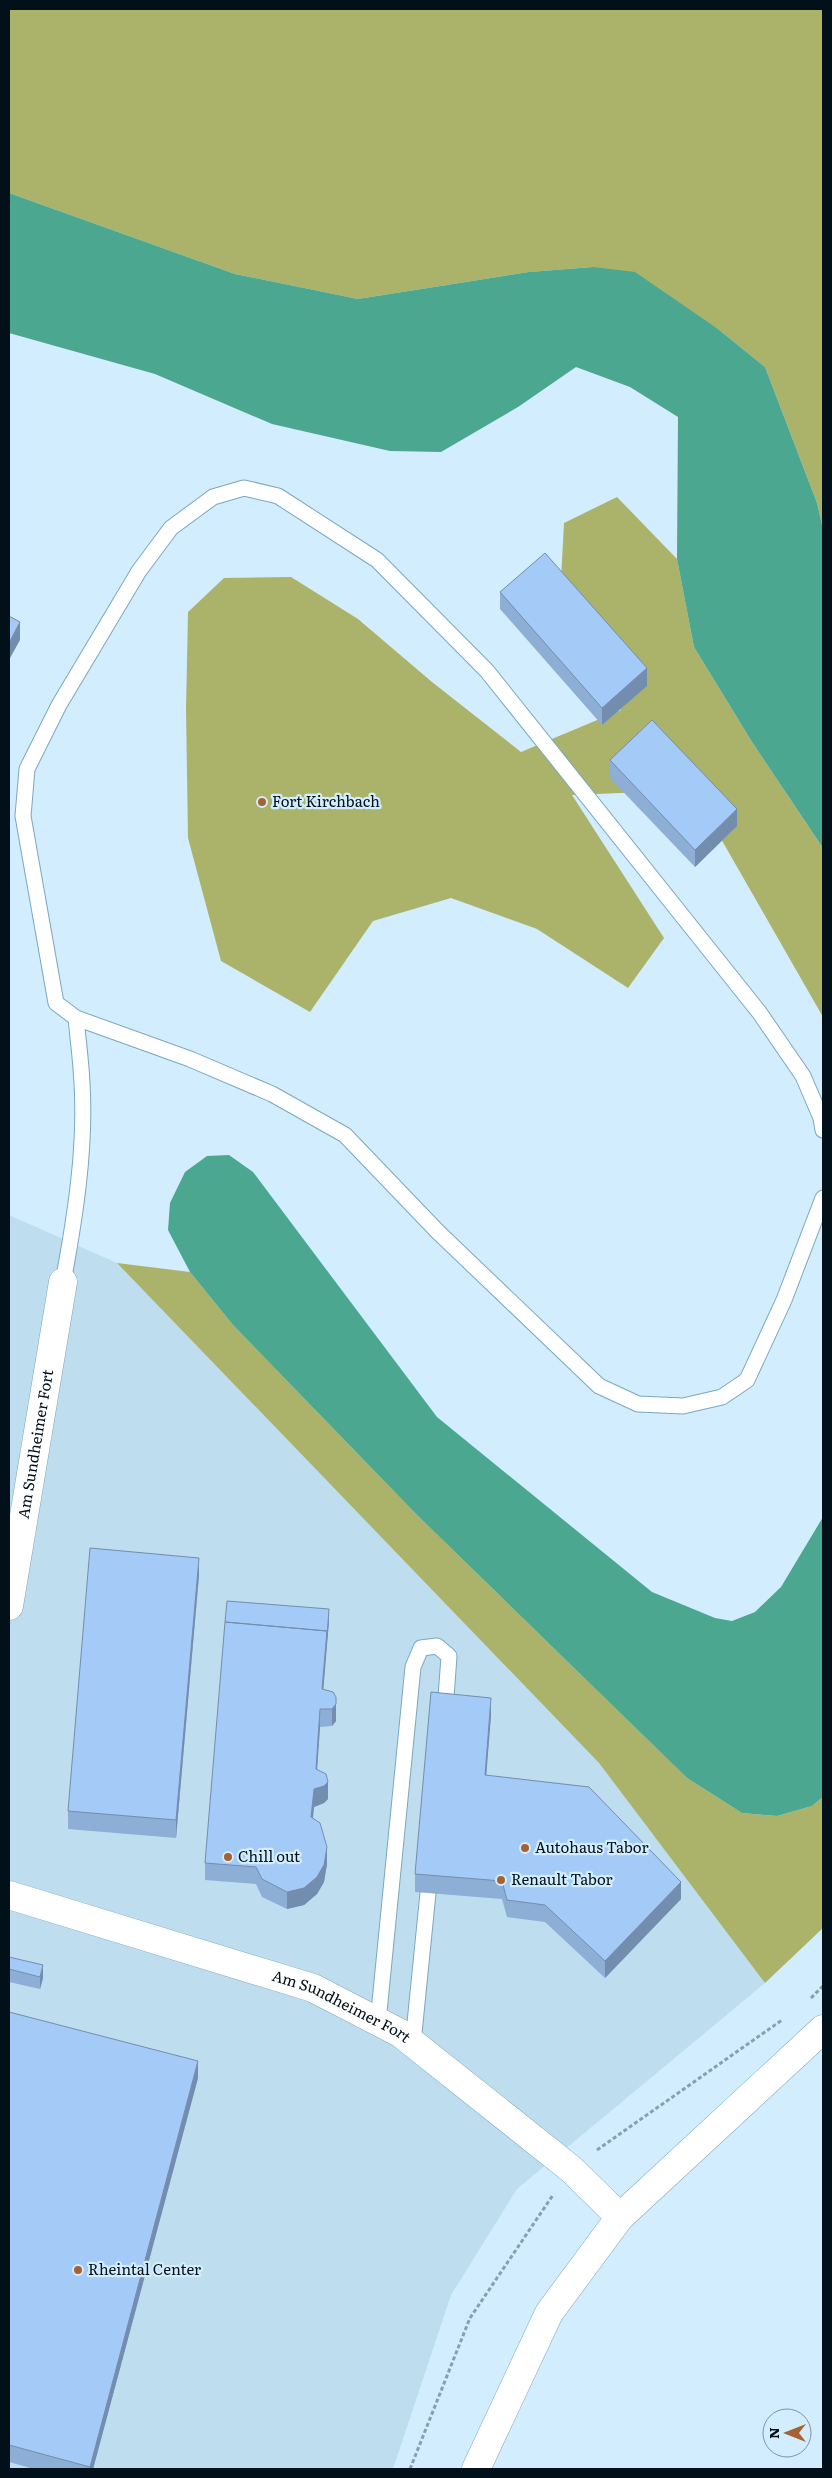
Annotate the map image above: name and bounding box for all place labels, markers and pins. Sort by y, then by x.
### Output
place label: Fort Kirchbach [272,789,380,812]
marker: Fort Kirchbach [256,796,268,808]
place label: Autohaus Tabor [535,1835,648,1858]
marker: Autohaus Tabor [519,1842,531,1854]
place label: Chill out [238,1844,300,1867]
marker: Chill out [222,1851,234,1863]
place label: Renault Tabor [511,1867,613,1890]
marker: Renault Tabor [495,1874,507,1886]
place label: Rheintal Center [88,2257,201,2280]
marker: Rheintal Center [72,2264,84,2276]

